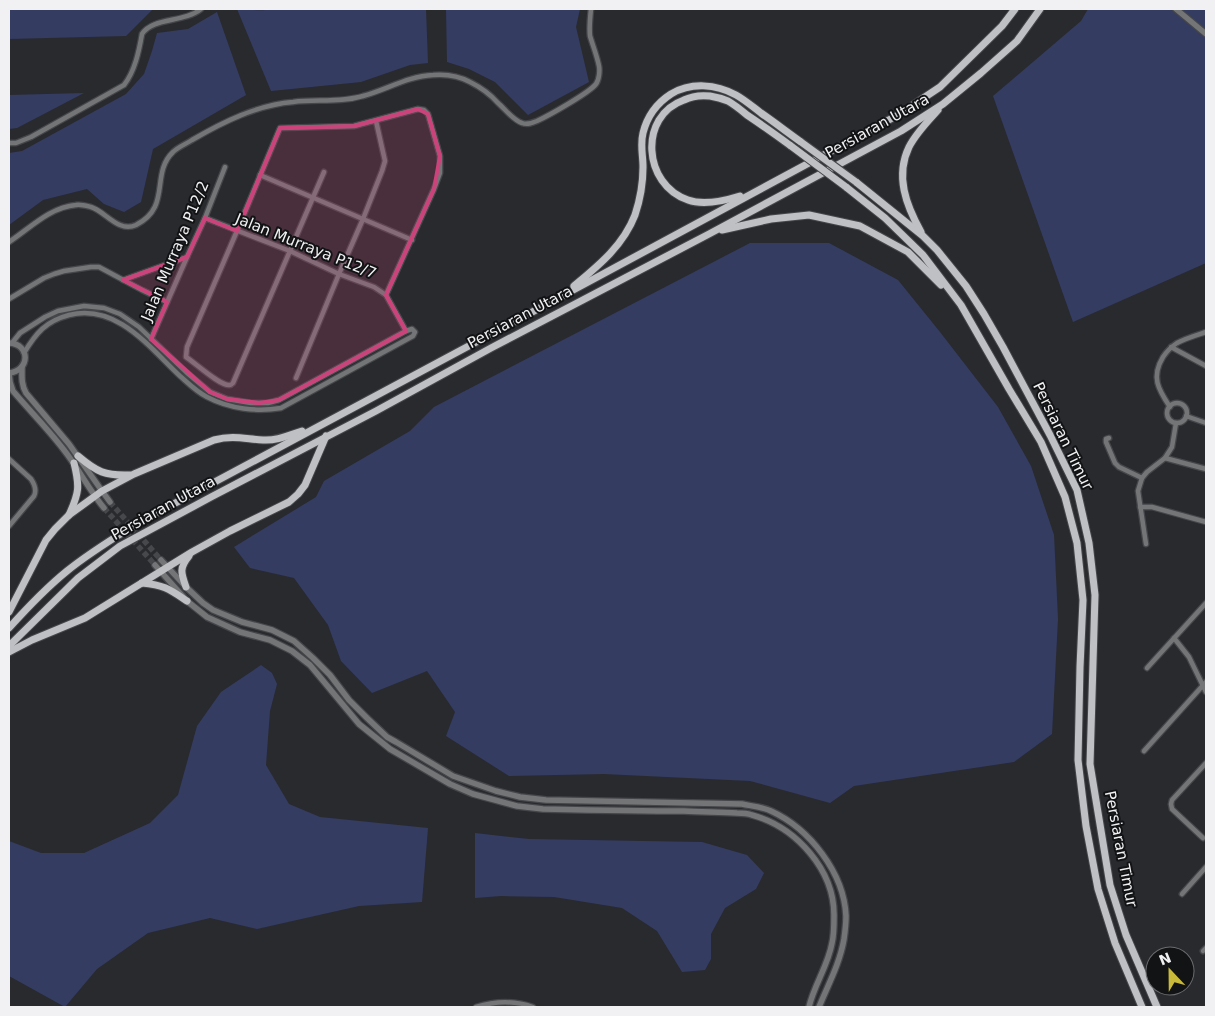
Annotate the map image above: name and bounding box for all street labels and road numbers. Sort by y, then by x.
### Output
street label: Persiaran Utara [822,90,932,162]
street label: Jalan Murraya P12/2 [137,178,213,325]
street label: Jalan Murraya P12/7 [232,209,379,283]
street label: Persiaran Utara [465,282,575,352]
street label: Persiaran Timur [1029,379,1097,494]
street label: Persiaran Utara [108,472,218,544]
street label: Persiaran Timur [1101,789,1141,909]

